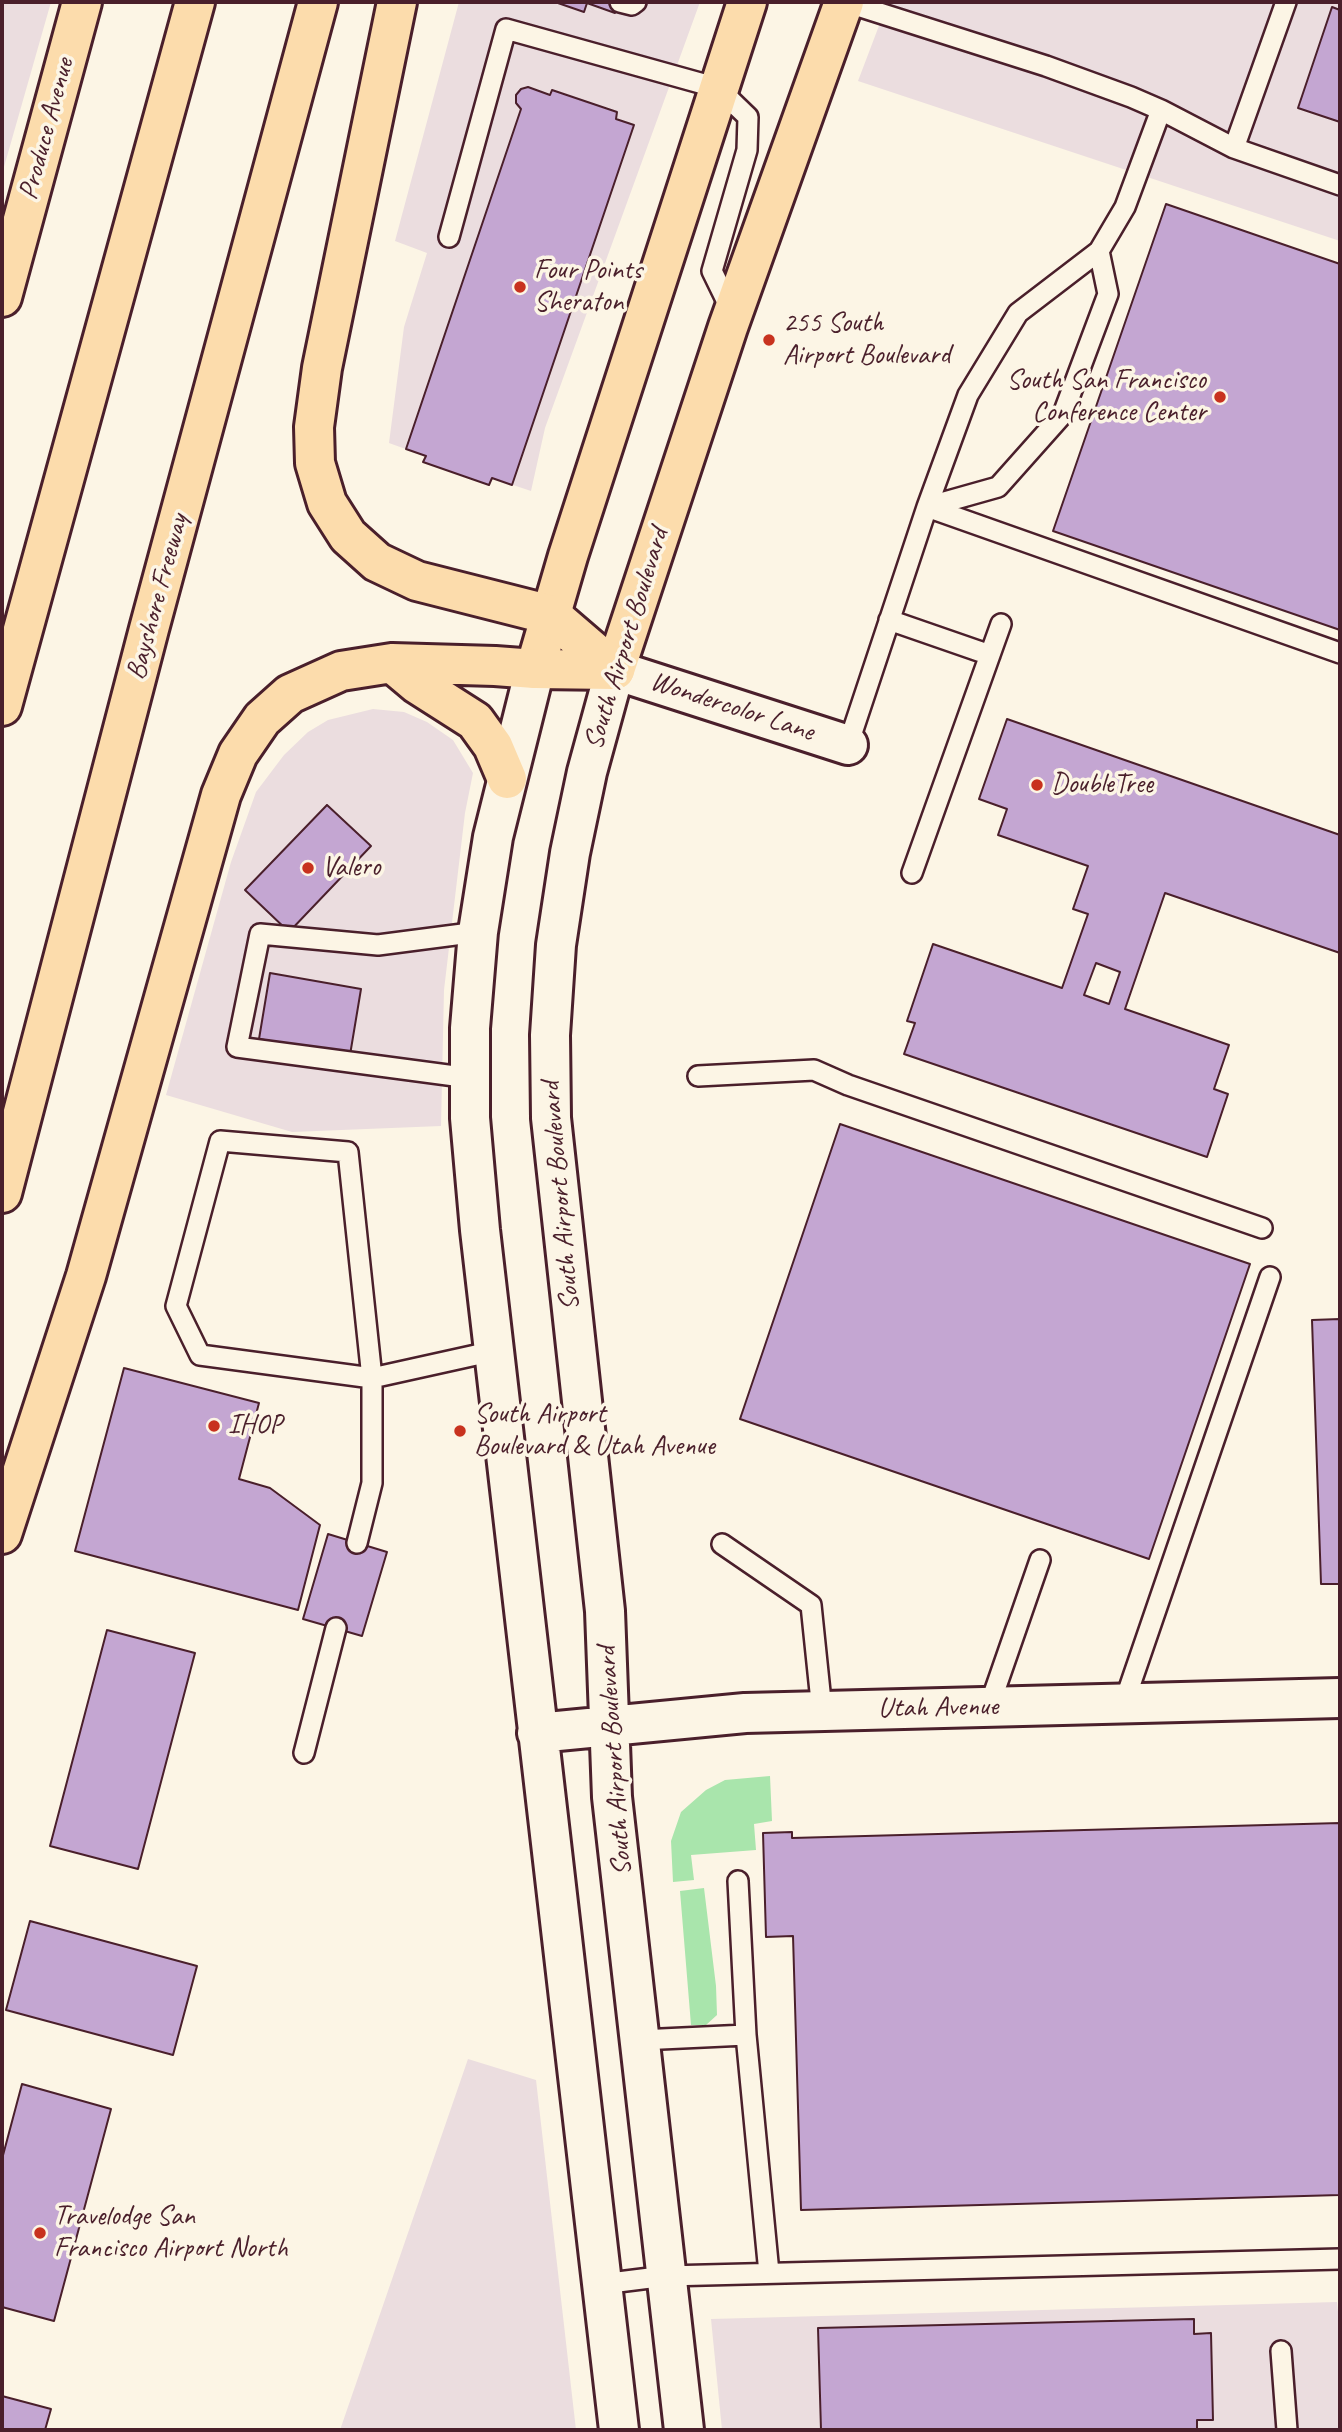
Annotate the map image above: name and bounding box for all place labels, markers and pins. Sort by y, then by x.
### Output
place label: Four Points Sheraton [534,254,642,320]
marker: Four Points Sheraton [512,279,528,295]
place label: 255 South Airport Boulevard [783,307,950,373]
marker: 255 South Airport Boulevard [761,332,777,348]
place label: South San Francisco Conference Center [1007,364,1206,430]
marker: South San Francisco Conference Center [1212,389,1228,405]
place label: DoubleTree [1051,768,1153,802]
marker: DoubleTree [1029,777,1045,793]
place label: Valero [322,851,380,885]
marker: Valero [300,860,316,876]
place label: South Airport Boulevard & Utah Avenue [474,1398,715,1464]
place label: IHOP [228,1409,282,1443]
marker: IHOP [206,1418,222,1434]
marker: South Airport Boulevard & Utah Avenue [452,1423,468,1439]
place label: Travelodge San Francisco Airport North [54,2200,288,2266]
marker: Travelodge San Francisco Airport North [32,2225,48,2241]

